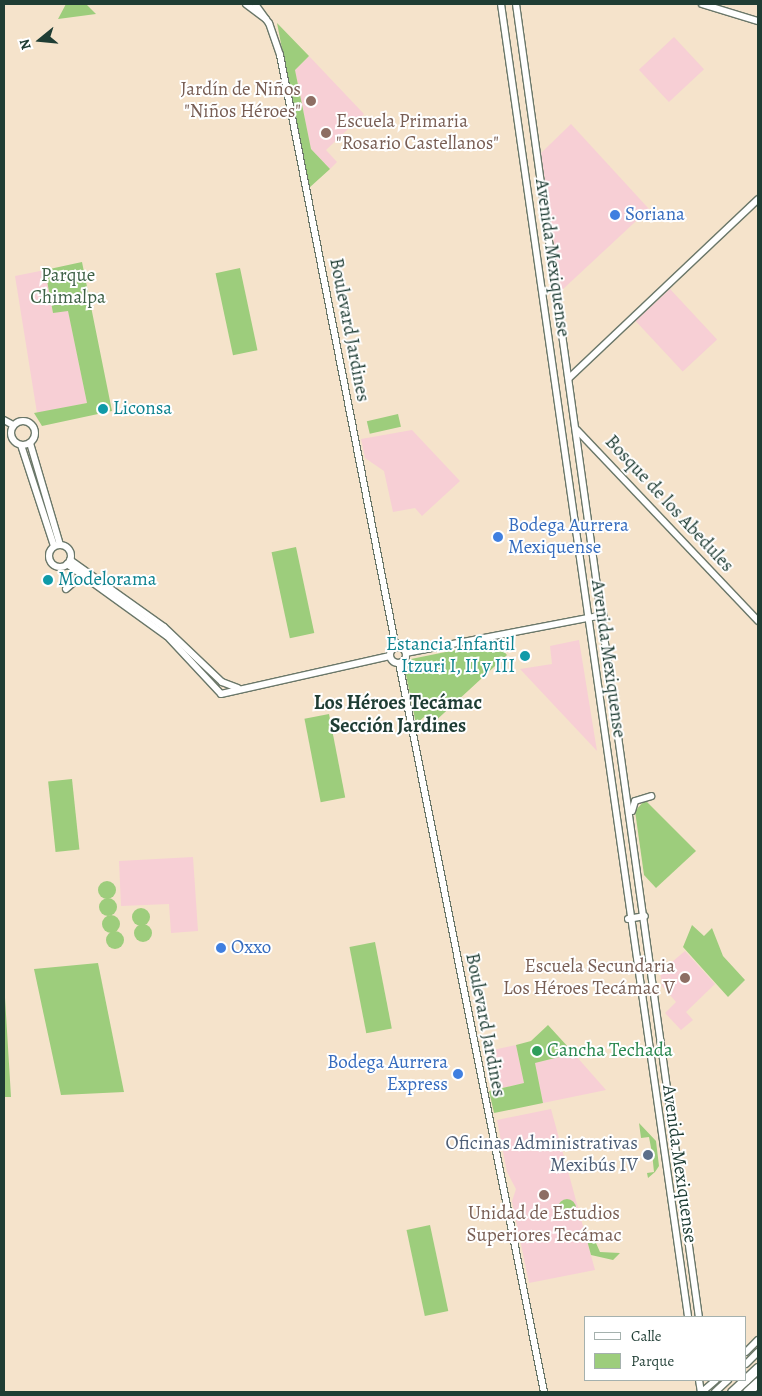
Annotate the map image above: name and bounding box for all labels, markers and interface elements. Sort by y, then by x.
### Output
north arrow [15,15,65,65]
text: N [15,37,36,52]
place label: Jardín de Niños "Niños Héroes" [181,79,301,123]
marker: Jardín de Niños "Niños Héroes" [305,95,317,107]
place label: Escuela Primaria "Rosario Castellanos" [336,111,499,155]
marker: Escuela Primaria "Rosario Castellanos" [320,127,332,139]
street label: Avenida Mexiquense [530,178,574,338]
place label: Soriana [625,204,685,226]
marker: Soriana [609,209,621,221]
street label: Boulevard Jardines [324,256,374,404]
park label: Parque Chimalpa [30,265,106,309]
place label: Liconsa [113,398,172,420]
marker: Liconsa [97,403,109,415]
street label: Bosque de los Abedules [600,431,738,577]
place label: Bodega Aurrera Mexiquense [508,515,629,559]
marker: Bodega Aurrera Mexiquense [492,531,504,543]
place label: Modelorama [58,569,157,591]
marker: Modelorama [42,574,54,586]
street label: Avenida Mexiquense [586,579,630,739]
place label: Estancia Infantil Itzuri I, II y III [386,634,515,678]
marker: Estancia Infantil Itzuri I, II y III [519,650,531,662]
district label: Los Héroes Tecámac Sección Jardines [314,690,482,737]
place label: Oxxo [231,937,271,959]
marker: Oxxo [215,942,227,954]
street label: Boulevard Jardines [460,951,510,1099]
place label: Escuela Secundaria Los Héroes Tecámac V [503,956,675,1000]
marker: Escuela Secundaria Los Héroes Tecámac V [679,972,691,984]
place label: Cancha Techada [547,1040,673,1062]
marker: Cancha Techada [531,1045,543,1057]
place label: Bodega Aurrera Express [327,1052,448,1096]
marker: Bodega Aurrera Express [452,1068,464,1080]
street label: Avenida Mexiquense [657,1084,701,1244]
place label: Oficinas Administrativas Mexibús IV [446,1133,638,1177]
marker: Oficinas Administrativas Mexibús IV [642,1149,654,1161]
marker: Unidad de Estudios Superiores Tecámac [538,1189,550,1201]
place label: Unidad de Estudios Superiores Tecámac [466,1203,622,1247]
legend [584,1316,747,1381]
text: Calle [631,1326,661,1346]
text: Parque [631,1351,674,1371]

